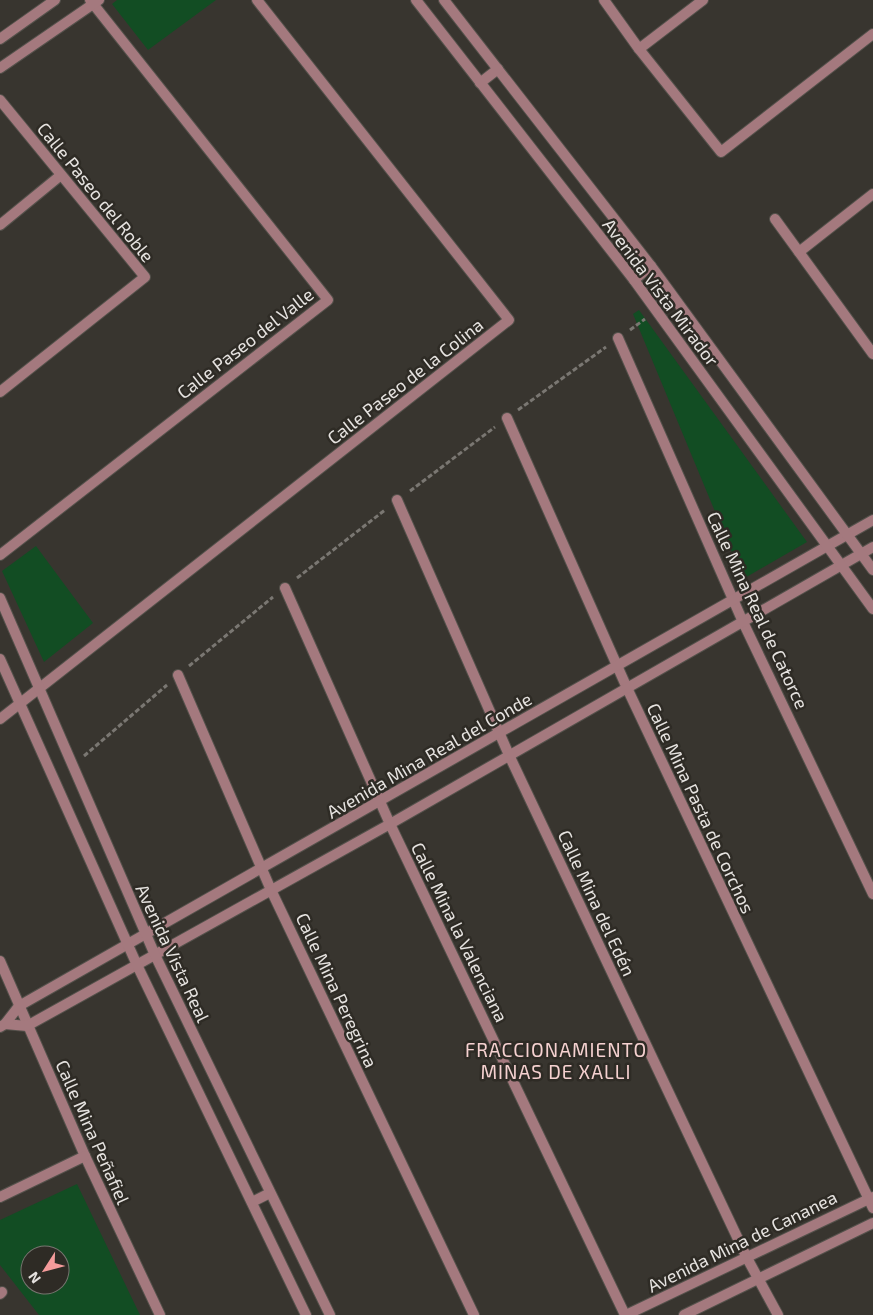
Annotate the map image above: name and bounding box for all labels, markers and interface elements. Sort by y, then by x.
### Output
street label: Calle Paseo del Roble [33,118,159,266]
street label: Avenida Vista Mirador [598,214,724,370]
street label: Calle Paseo del Valle [172,283,318,403]
street label: Calle Paseo de la Colina [323,313,487,449]
street label: Calle Mina Real de Catorce [703,508,813,712]
street label: Avenida Mina Real del Conde [323,687,535,823]
street label: Calle Mina Pasta de Corchos [643,699,759,917]
street label: Calle Mina del Edén [554,827,640,979]
street label: Calle Mina la Valenciana [407,839,513,1025]
street label: Avenida Vista Real [131,880,215,1026]
street label: Calle Mina Peregrina [292,909,382,1071]
district label: FRACCIONAMIENTO MINAS DE XALLI [465,1038,647,1083]
street label: Calle Mina Peñafiel [51,1056,135,1208]
street label: Avenida Mina de Cananea [644,1185,840,1297]
north arrow [20,1245,70,1295]
text: N [24,1269,44,1287]

